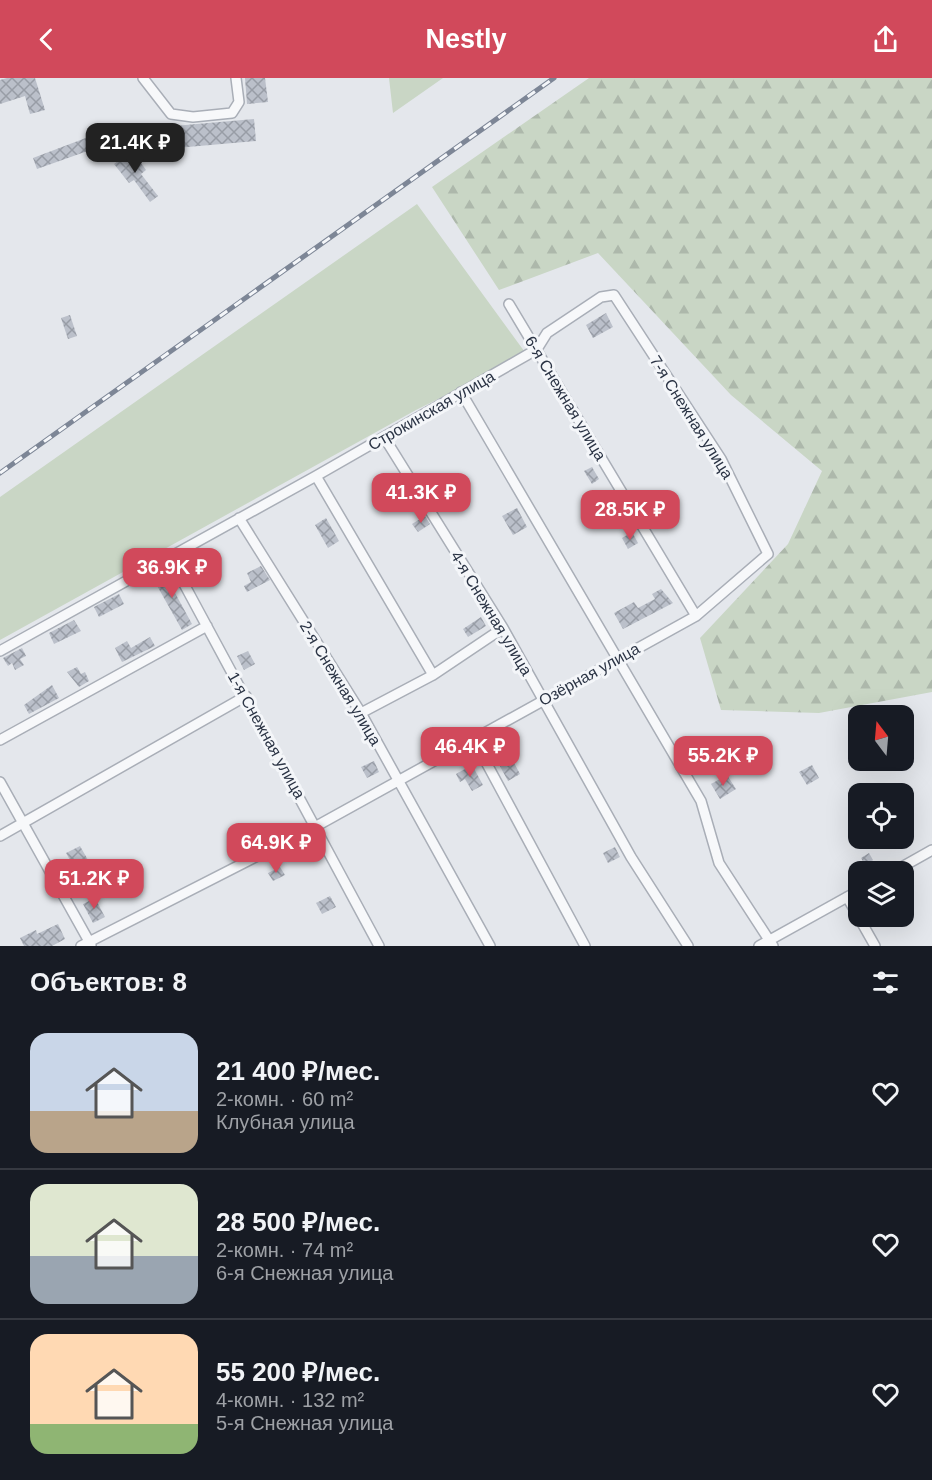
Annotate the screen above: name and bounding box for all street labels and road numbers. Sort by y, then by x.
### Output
street label: 6-я Снежная улица [522,333,609,464]
street label: 7-я Снежная улица [647,353,736,482]
street label: Строкинская улица [365,367,497,453]
street label: 4-я Снежная улица [448,548,535,679]
street label: 2-я Снежная улица [297,618,384,749]
street label: Озёрная улица [536,640,643,709]
street label: 1-я Снежная улица [225,669,308,802]

